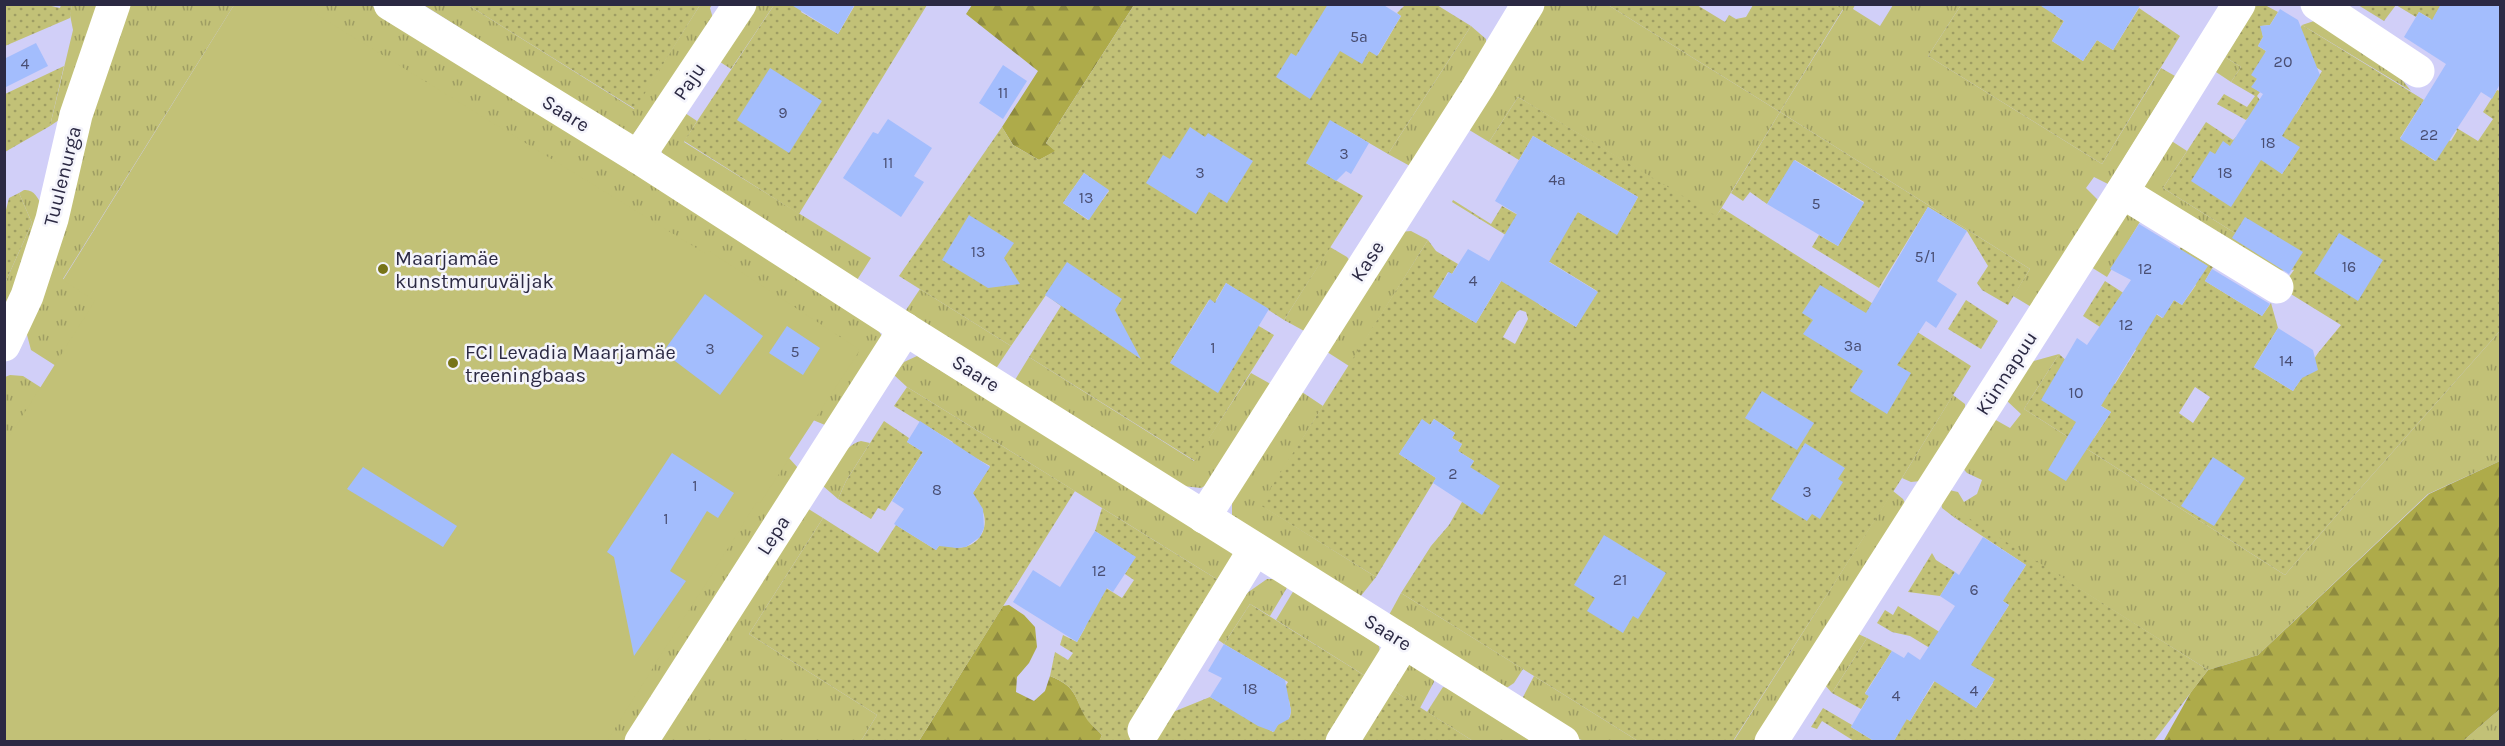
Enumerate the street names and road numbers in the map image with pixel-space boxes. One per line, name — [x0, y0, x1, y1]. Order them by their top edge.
street label: Paju — [669, 58, 710, 104]
street label: Saare — [538, 90, 594, 137]
street label: Tuulenurga — [39, 124, 86, 228]
street label: Kase — [1346, 237, 1389, 286]
street label: Künnapuu — [1971, 327, 2042, 420]
street label: Saare — [948, 350, 1004, 397]
street label: Lepa — [752, 511, 795, 559]
street label: Saare — [1360, 609, 1416, 656]

